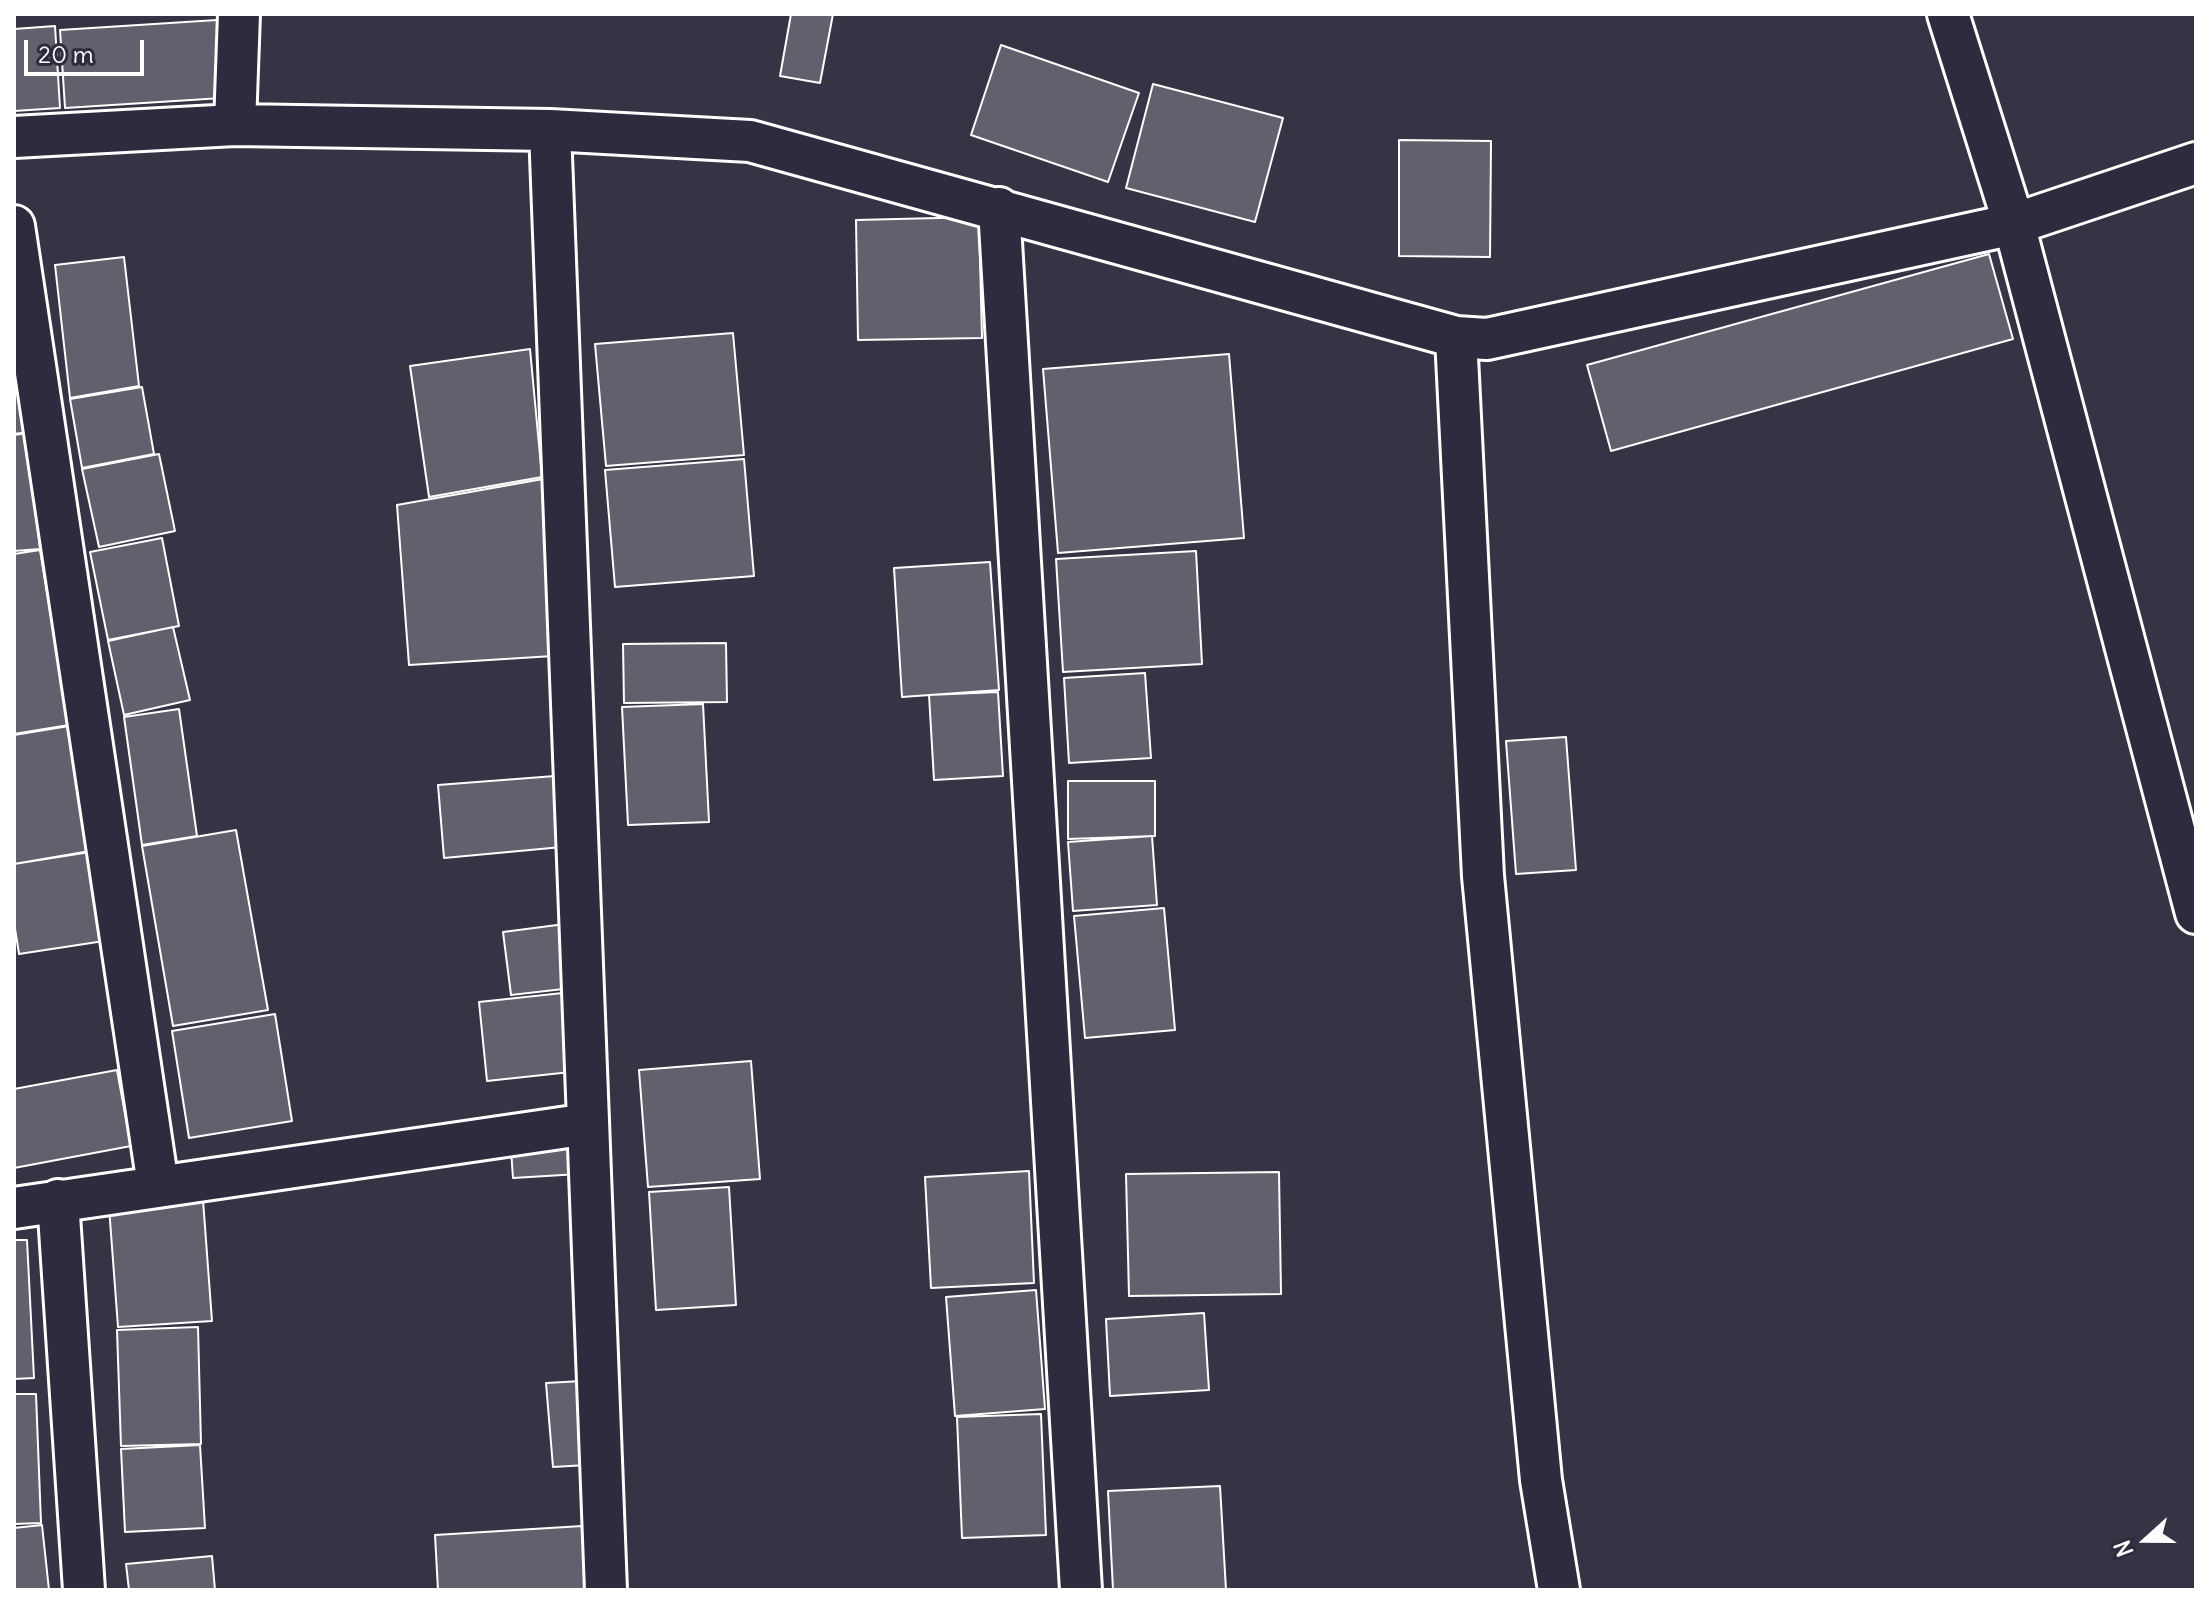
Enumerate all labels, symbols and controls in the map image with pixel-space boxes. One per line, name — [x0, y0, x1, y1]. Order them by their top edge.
scale bar — [28, 24, 148, 74]
text: 20 m — [38, 39, 94, 69]
north arrow — [2106, 1500, 2186, 1580]
text: N — [2108, 1536, 2139, 1561]

